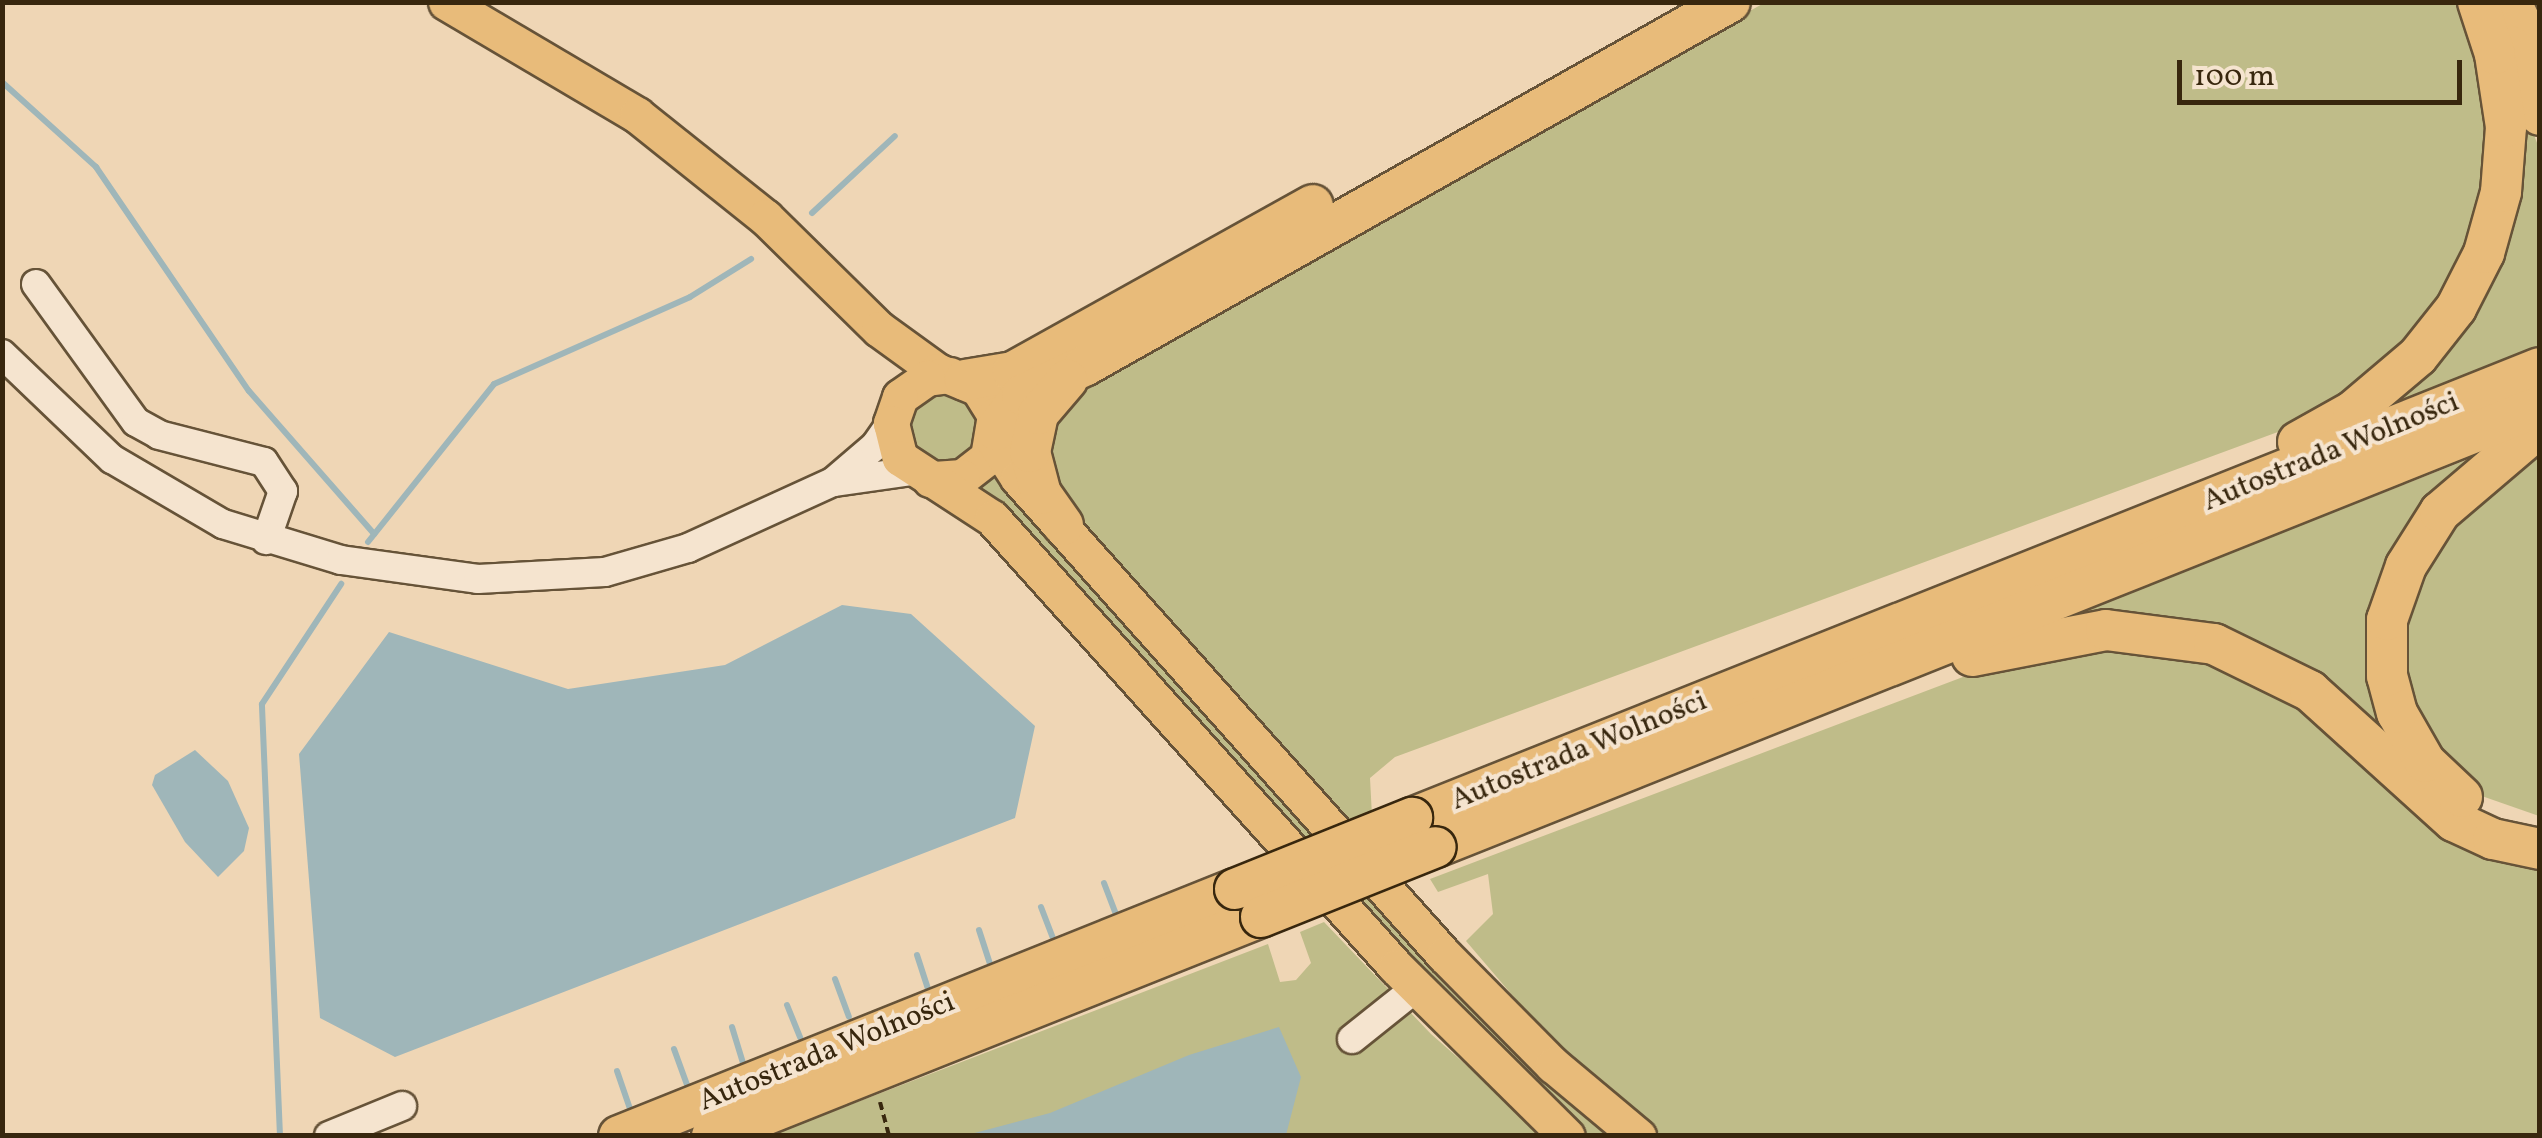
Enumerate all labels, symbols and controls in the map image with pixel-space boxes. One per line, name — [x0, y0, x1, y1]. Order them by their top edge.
scale bar — [2182, 40, 2467, 102]
text: 100 m — [2194, 56, 2275, 98]
street label: Autostrada Wolności — [2197, 384, 2465, 520]
street label: Autostrada Wolności — [1445, 683, 1713, 819]
street label: Autostrada Wolności — [693, 984, 961, 1120]

